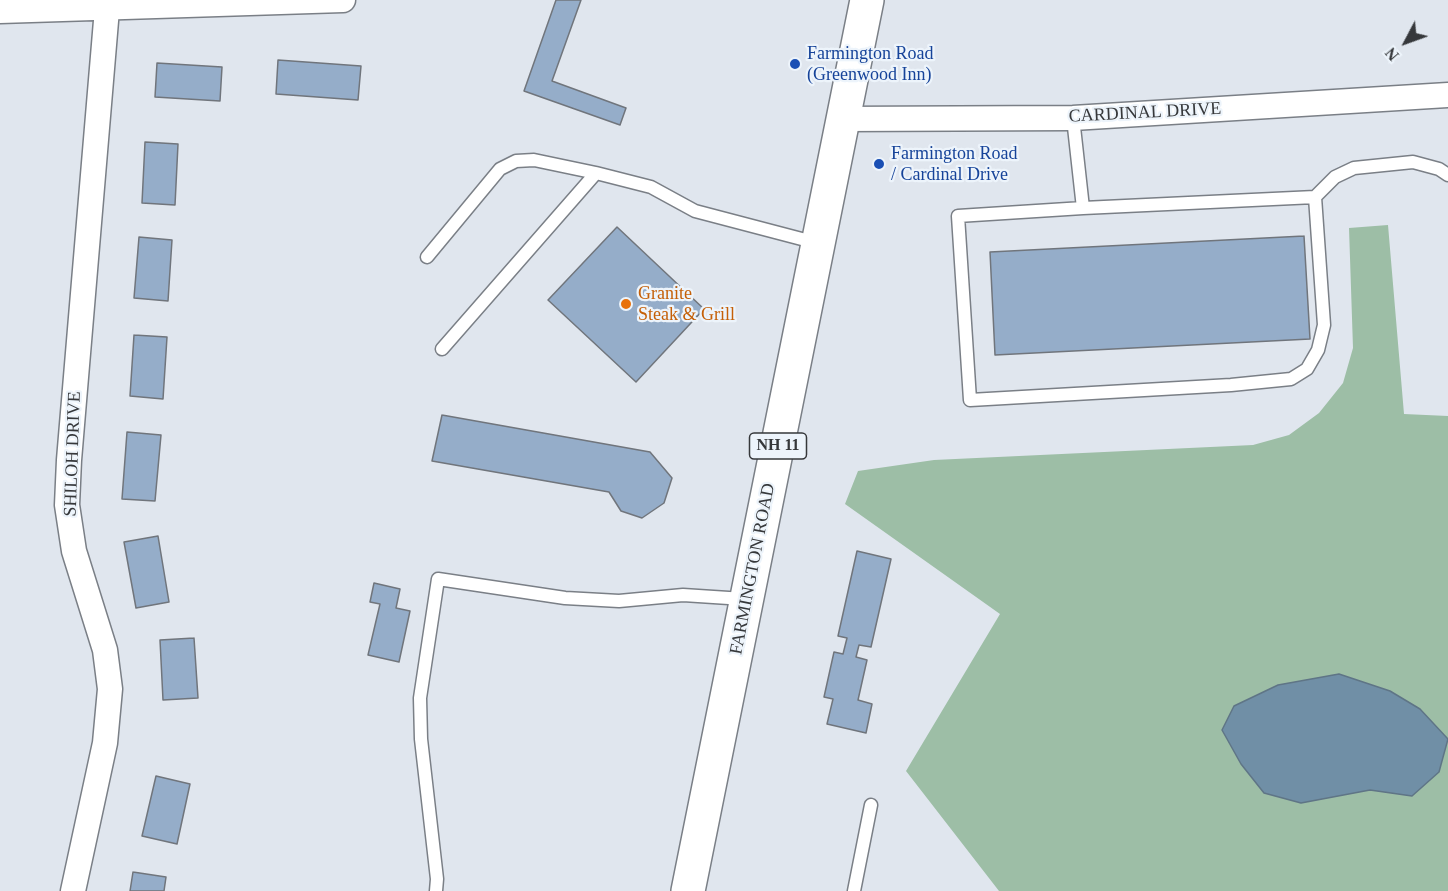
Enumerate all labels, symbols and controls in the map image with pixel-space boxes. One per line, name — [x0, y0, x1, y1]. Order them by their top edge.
north arrow — [1376, 12, 1436, 72]
place label: Farmington Road (Greenwood Inn) — [807, 43, 933, 86]
text: N — [1382, 44, 1402, 64]
marker: Farmington Road (Greenwood Inn) — [788, 57, 802, 71]
street label: CARDINAL DRIVE — [1068, 98, 1222, 128]
place label: Farmington Road / Cardinal Drive — [891, 143, 1017, 186]
marker: Farmington Road / Cardinal Drive — [872, 157, 886, 171]
place label: Granite Steak & Grill — [638, 283, 735, 326]
marker: Granite Steak & Grill — [619, 297, 633, 311]
street label: SHILOH DRIVE — [60, 391, 86, 517]
road number: NH 11 — [750, 433, 806, 459]
street label: FARMINGTON ROAD — [726, 482, 780, 656]

